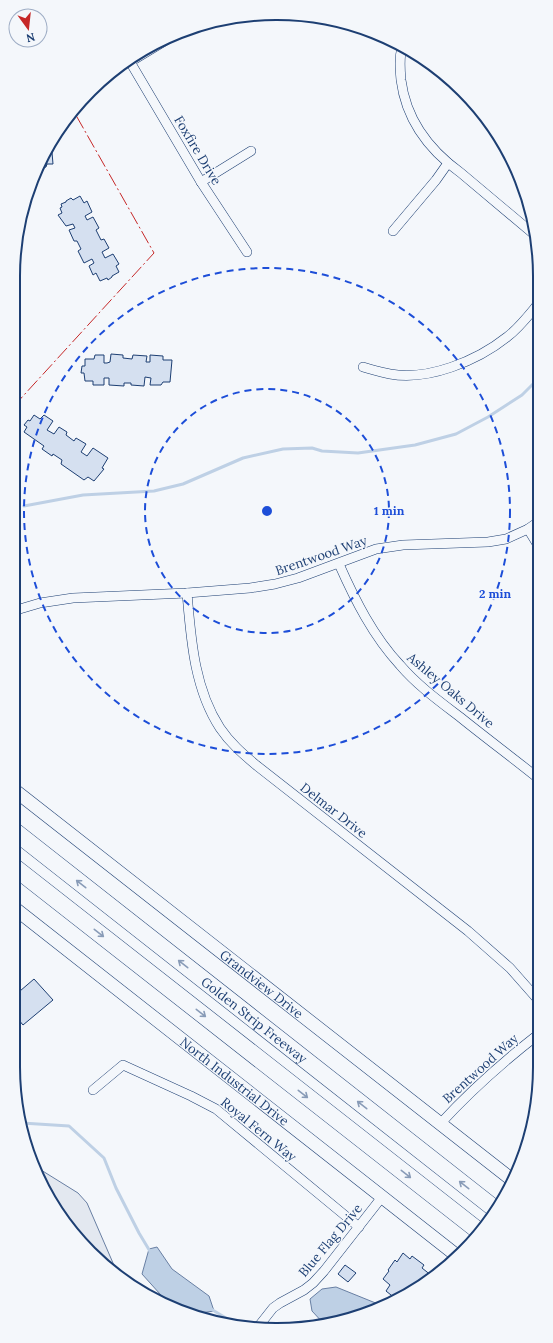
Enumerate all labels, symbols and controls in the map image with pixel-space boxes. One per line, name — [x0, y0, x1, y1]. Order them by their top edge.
north arrow — [8, 8, 48, 48]
text: N — [24, 30, 37, 46]
street label: Foxfire Drive — [170, 112, 225, 188]
text: 1 min — [374, 503, 405, 518]
centre of rings — [260, 504, 274, 518]
street label: Brentwood Way — [273, 532, 369, 579]
text: 2 min — [479, 586, 511, 601]
street label: Ashley Oaks Drive — [403, 648, 498, 732]
street label: Delmar Drive — [297, 779, 371, 842]
one-way arrow — [75, 879, 86, 888]
one-way arrow — [93, 929, 104, 937]
street label: Grandview Drive — [216, 946, 307, 1022]
one-way arrow — [177, 959, 188, 968]
street label: Golden Strip Freeway — [198, 973, 311, 1067]
one-way arrow — [195, 1009, 206, 1018]
street label: Brentwood Way — [439, 1030, 522, 1107]
street label: North Industrial Drive — [177, 1034, 292, 1130]
one-way arrow — [298, 1089, 309, 1098]
street label: Royal Fern Way — [217, 1094, 300, 1165]
one-way arrow — [357, 1100, 368, 1109]
one-way arrow — [400, 1170, 411, 1178]
one-way arrow — [459, 1181, 470, 1189]
street label: Blue Flag Drive — [295, 1200, 366, 1280]

